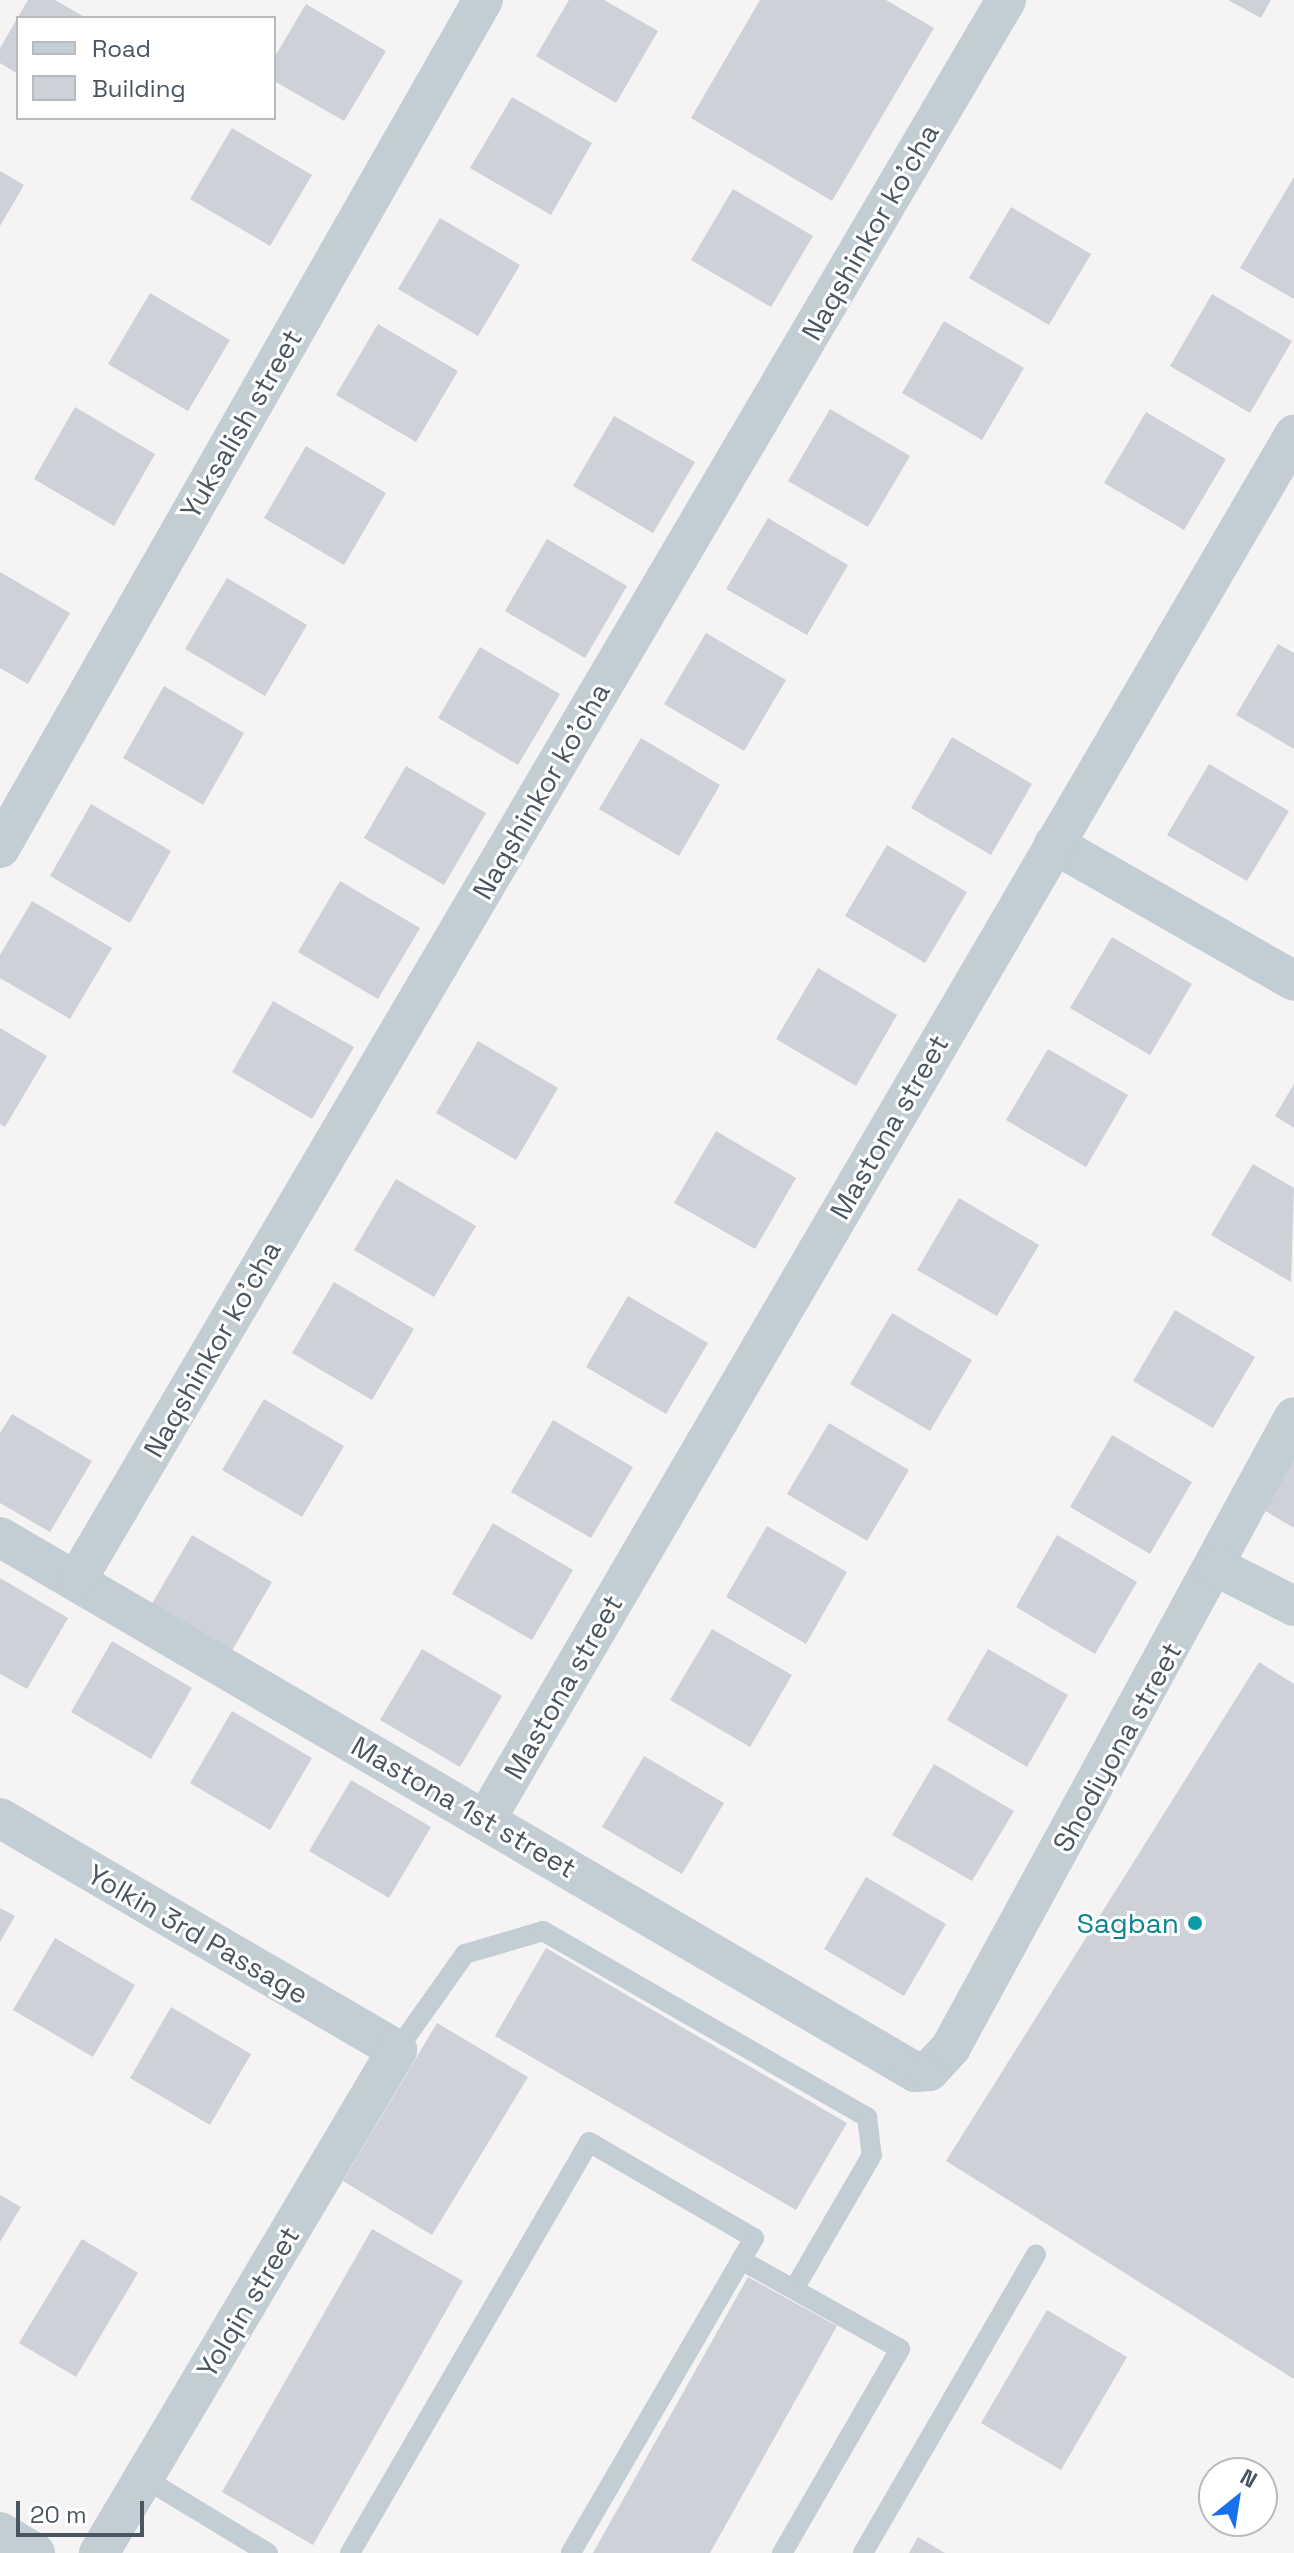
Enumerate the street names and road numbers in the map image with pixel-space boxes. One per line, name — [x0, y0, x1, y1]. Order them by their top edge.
street label: Naqshinkor ko'cha — [794, 118, 946, 346]
street label: Yuksalish street — [173, 323, 309, 525]
street label: Naqshinkor ko'cha — [465, 677, 617, 905]
street label: Mastona street — [823, 1029, 955, 1225]
street label: Naqshinkor ko'cha — [136, 1235, 288, 1463]
street label: Mastona street — [497, 1589, 629, 1785]
street label: Shodiyona street — [1046, 1636, 1188, 1858]
street label: Mastona 1st street — [346, 1729, 582, 1885]
street label: Yolkin 3rd Passage — [82, 1857, 314, 2011]
street label: Yolqin street — [190, 2220, 306, 2384]

